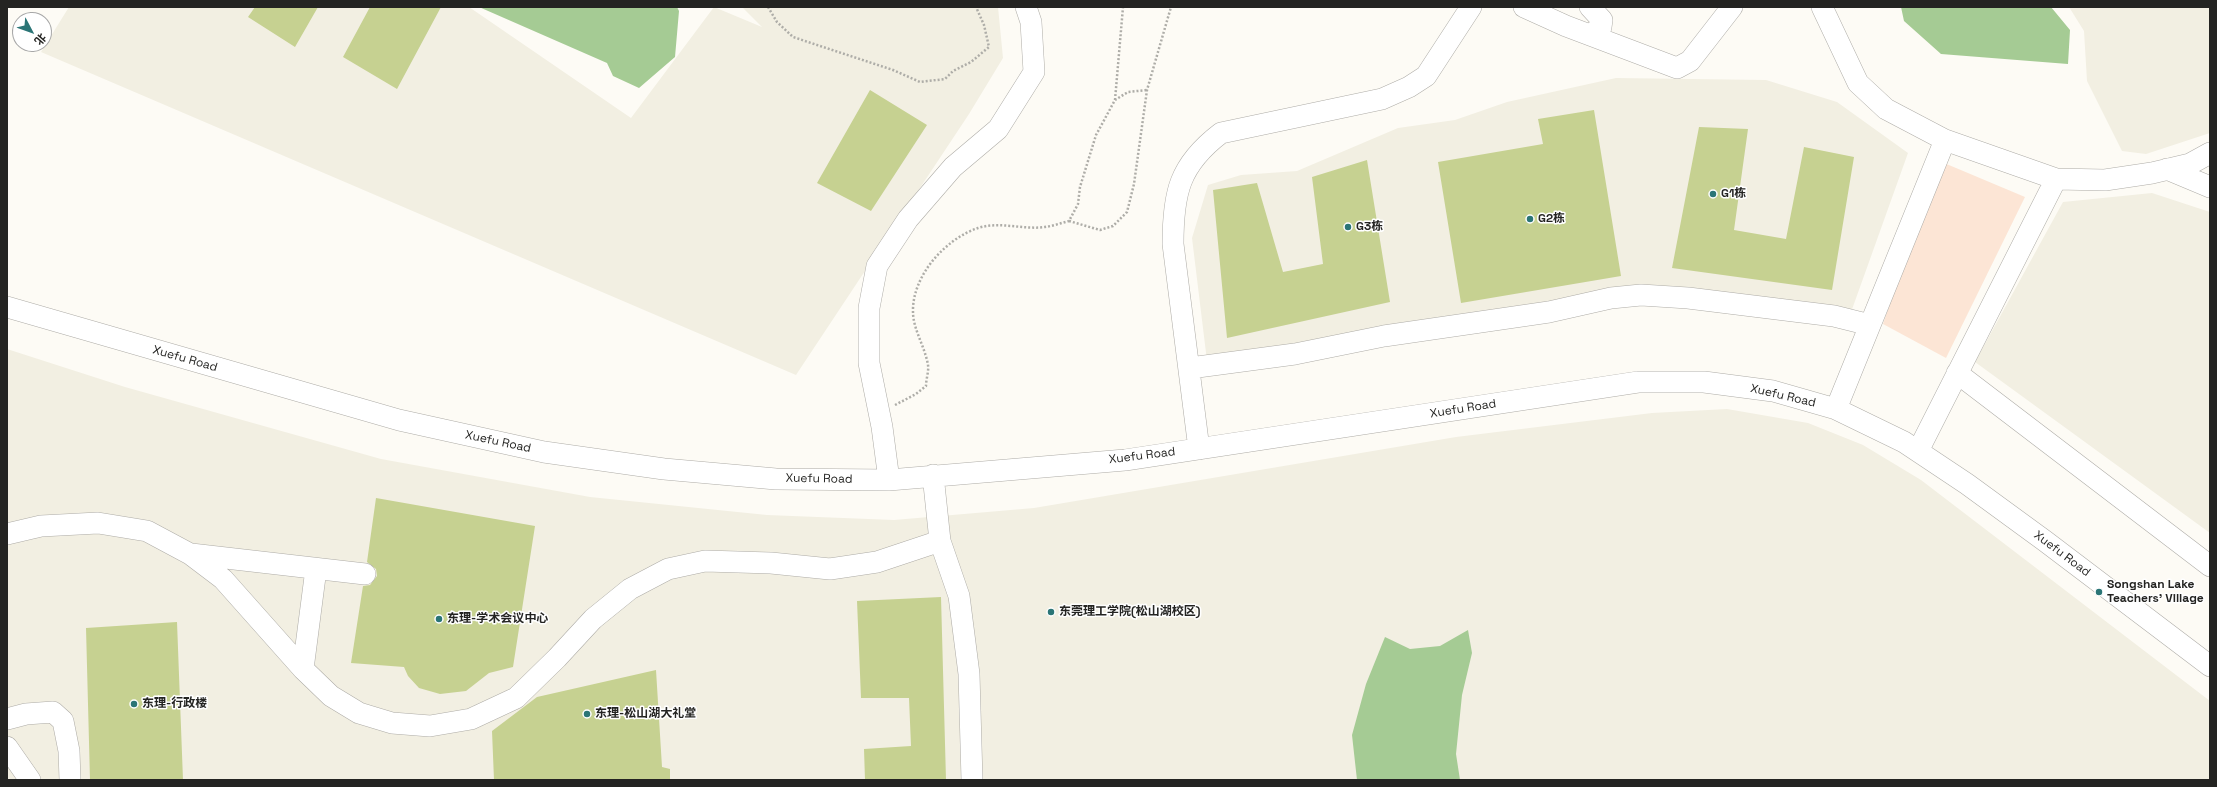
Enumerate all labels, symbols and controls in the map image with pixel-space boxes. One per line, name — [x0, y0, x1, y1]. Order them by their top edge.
north arrow — [12, 12, 52, 52]
text: 北 — [31, 30, 49, 48]
place label: G1栋 — [1721, 187, 1746, 201]
marker: G1栋 — [1708, 189, 1718, 199]
place label: G2栋 — [1538, 212, 1565, 226]
marker: G2栋 — [1525, 214, 1535, 224]
place label: G3栋 — [1356, 220, 1383, 234]
marker: G3栋 — [1343, 222, 1353, 232]
street label: Xuefu Road — [151, 343, 219, 375]
street label: Xuefu Road — [1749, 381, 1817, 411]
street label: Xuefu Road — [1429, 397, 1497, 421]
street label: Xuefu Road — [464, 428, 532, 456]
street label: Xuefu Road — [1108, 445, 1176, 467]
street label: Xuefu Road — [785, 471, 853, 487]
street label: Xuefu Road — [2031, 528, 2093, 580]
place label: Songshan Lake Teachers' Village — [2107, 578, 2204, 606]
marker: Songshan Lake Teachers' Village — [2094, 587, 2104, 597]
place label: 东莞理工学院(松山湖校区) — [1059, 605, 1200, 619]
marker: 东莞理工学院(松山湖校区) — [1046, 607, 1056, 617]
place label: 东理-学术会议中心 — [447, 612, 548, 626]
marker: 东理-学术会议中心 — [434, 614, 444, 624]
place label: 东理-行政楼 — [142, 697, 207, 711]
marker: 东理-行政楼 — [129, 699, 139, 709]
place label: 东理-松山湖大礼堂 — [595, 707, 696, 721]
marker: 东理-松山湖大礼堂 — [582, 709, 592, 719]

